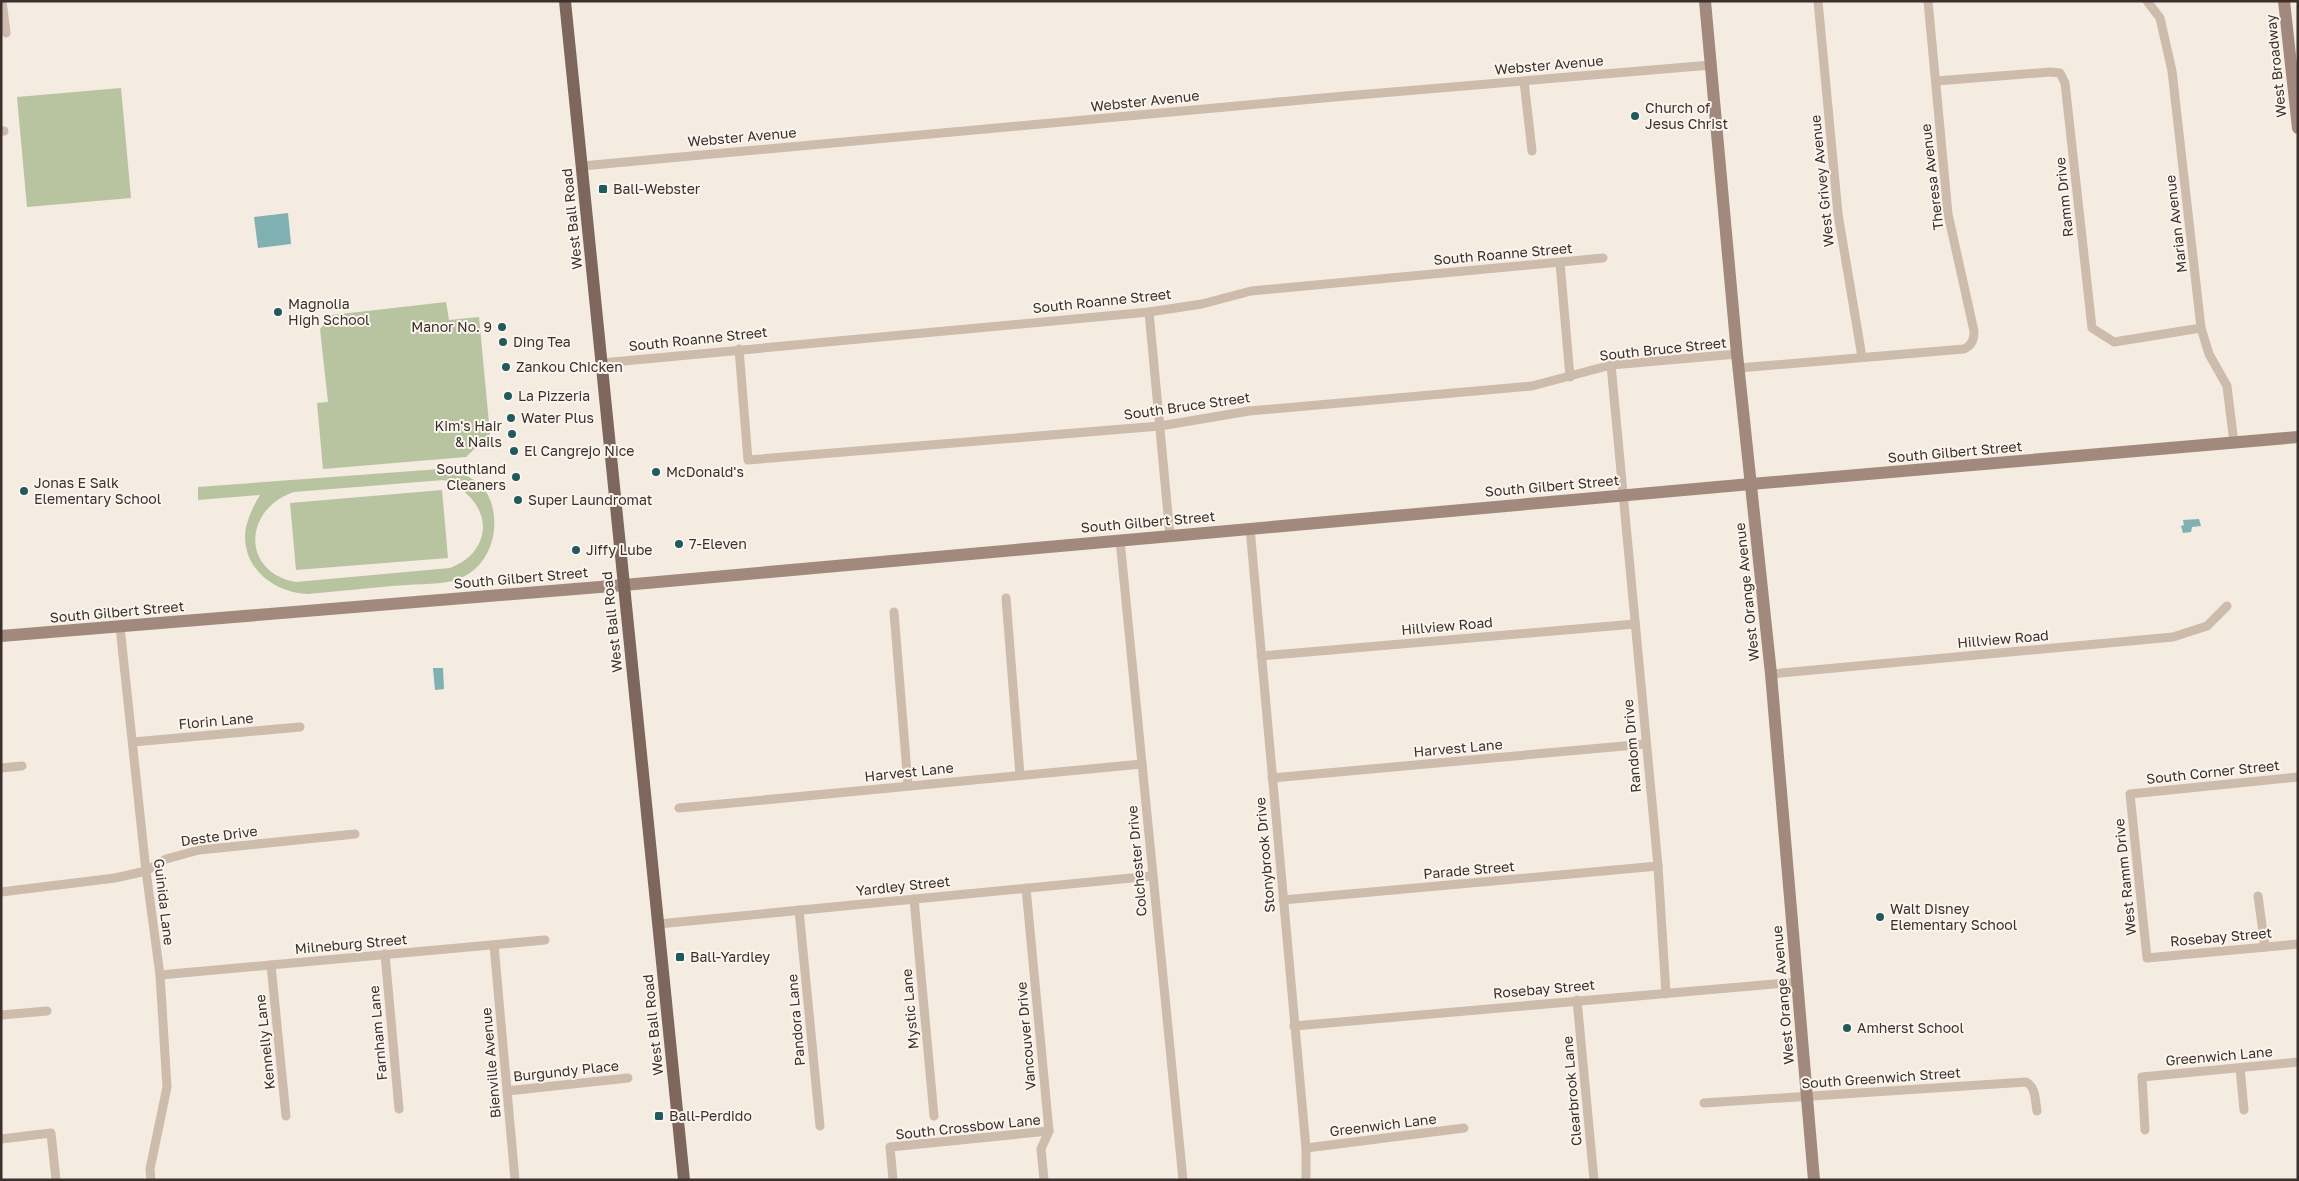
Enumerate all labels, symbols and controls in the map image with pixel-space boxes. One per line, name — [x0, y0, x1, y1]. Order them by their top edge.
street label: West Broadway — [2262, 13, 2289, 118]
street label: Webster Avenue — [1494, 51, 1604, 78]
street label: Webster Avenue — [1090, 86, 1200, 115]
place label: Church of Jesus Christ — [1645, 99, 1728, 132]
marker: Church of Jesus Christ — [1629, 110, 1641, 122]
street label: West Grivey Avenue — [1806, 114, 1837, 248]
street label: Webster Avenue — [687, 123, 797, 150]
street label: Theresa Avenue — [1917, 123, 1946, 231]
street label: Ramm Drive — [2051, 156, 2076, 238]
street label: West Ball Road — [558, 168, 585, 270]
street label: Marian Avenue — [2161, 174, 2190, 274]
place label: Ball-Webster — [613, 180, 701, 197]
marker: Ball-Webster — [597, 183, 609, 195]
street label: South Roanne Street — [1433, 239, 1573, 268]
street label: South Roanne Street — [1032, 285, 1172, 316]
place label: Magnolia High School — [288, 295, 370, 328]
marker: Magnolia High School — [272, 306, 284, 318]
place label: Manor No. 9 — [411, 318, 492, 335]
marker: Manor No. 9 — [496, 321, 508, 333]
street label: South Roanne Street — [628, 323, 768, 354]
place label: Ding Tea — [513, 333, 571, 350]
street label: South Bruce Street — [1599, 333, 1727, 364]
marker: Ding Tea — [497, 336, 509, 348]
place label: Zankou Chicken — [516, 358, 623, 375]
marker: Zankou Chicken — [500, 361, 512, 373]
place label: La Pizzeria — [518, 387, 590, 404]
street label: South Bruce Street — [1123, 388, 1251, 423]
marker: La Pizzeria — [502, 390, 514, 402]
place label: Water Plus — [521, 409, 594, 426]
marker: Water Plus — [505, 412, 517, 424]
place label: Kim's Hair & Nails — [435, 417, 503, 450]
marker: Kim's Hair & Nails — [506, 428, 518, 440]
street label: South Gilbert Street — [1887, 437, 2023, 466]
place label: El Cangrejo Nice — [524, 442, 634, 459]
marker: El Cangrejo Nice — [508, 445, 520, 457]
place label: Southland Cleaners — [436, 460, 506, 493]
place label: McDonald's — [666, 463, 744, 480]
marker: McDonald's — [650, 466, 662, 478]
marker: Southland Cleaners — [510, 471, 522, 483]
street label: South Gilbert Street — [1484, 471, 1620, 500]
place label: Jonas E Salk Elementary School — [34, 474, 161, 507]
marker: Jonas E Salk Elementary School — [18, 485, 30, 497]
place label: Super Laundromat — [528, 491, 652, 508]
marker: Super Laundromat — [512, 494, 524, 506]
street label: South Gilbert Street — [1080, 507, 1216, 536]
street label: West Orange Avenue — [1731, 522, 1762, 662]
place label: 7-Eleven — [689, 535, 747, 552]
marker: 7-Eleven — [673, 538, 685, 550]
place label: Jiffy Lube — [586, 541, 652, 558]
marker: Jiffy Lube — [570, 544, 582, 556]
street label: South Gilbert Street — [453, 563, 589, 592]
street label: West Ball Road — [598, 571, 625, 673]
street label: South Gilbert Street — [49, 597, 185, 626]
street label: Hillview Road — [1400, 613, 1493, 638]
street label: Hillview Road — [1956, 626, 2049, 651]
street label: Random Drive — [1619, 699, 1644, 793]
street label: Florin Lane — [178, 709, 254, 732]
street label: Harvest Lane — [1413, 735, 1503, 760]
street label: South Corner Street — [2145, 756, 2281, 787]
street label: Harvest Lane — [864, 758, 954, 785]
street label: Stonybrook Drive — [1251, 797, 1278, 913]
street label: Colchester Drive — [1123, 805, 1150, 917]
street label: West Ramm Drive — [2110, 818, 2139, 937]
street label: Deste Drive — [179, 822, 258, 849]
street label: Parade Street — [1422, 857, 1515, 882]
street label: Guinida Lane — [151, 858, 178, 946]
street label: Yardley Street — [855, 872, 951, 899]
place label: Walt Disney Elementary School — [1890, 900, 2017, 933]
marker: Walt Disney Elementary School — [1874, 911, 1886, 923]
street label: Rosebay Street — [2169, 924, 2273, 949]
street label: West Orange Avenue — [1768, 925, 1797, 1065]
street label: Milneburg Street — [294, 930, 408, 957]
place label: Ball-Yardley — [690, 948, 770, 965]
marker: Ball-Yardley — [674, 951, 686, 963]
street label: Mystic Lane — [898, 968, 921, 1050]
street label: Pandora Lane — [783, 973, 808, 1067]
street label: West Ball Road — [639, 974, 666, 1076]
street label: Rosebay Street — [1492, 976, 1596, 1001]
street label: Vancouver Drive — [1012, 981, 1039, 1091]
street label: Farnham Lane — [365, 985, 390, 1081]
street label: Kennelly Lane — [251, 994, 278, 1090]
street label: Bienville Avenue — [477, 1007, 504, 1119]
place label: Amherst School — [1857, 1019, 1964, 1036]
marker: Amherst School — [1841, 1022, 1853, 1034]
street label: Clearbrook Lane — [1558, 1035, 1585, 1147]
street label: Greenwich Lane — [2165, 1042, 2273, 1069]
street label: Burgundy Place — [512, 1057, 620, 1085]
street label: South Greenwich Street — [1801, 1063, 1961, 1092]
place label: Ball-Perdido — [669, 1107, 752, 1124]
marker: Ball-Perdido — [653, 1110, 665, 1122]
street label: South Crossbow Lane — [894, 1110, 1041, 1143]
street label: Greenwich Lane — [1329, 1110, 1437, 1139]

